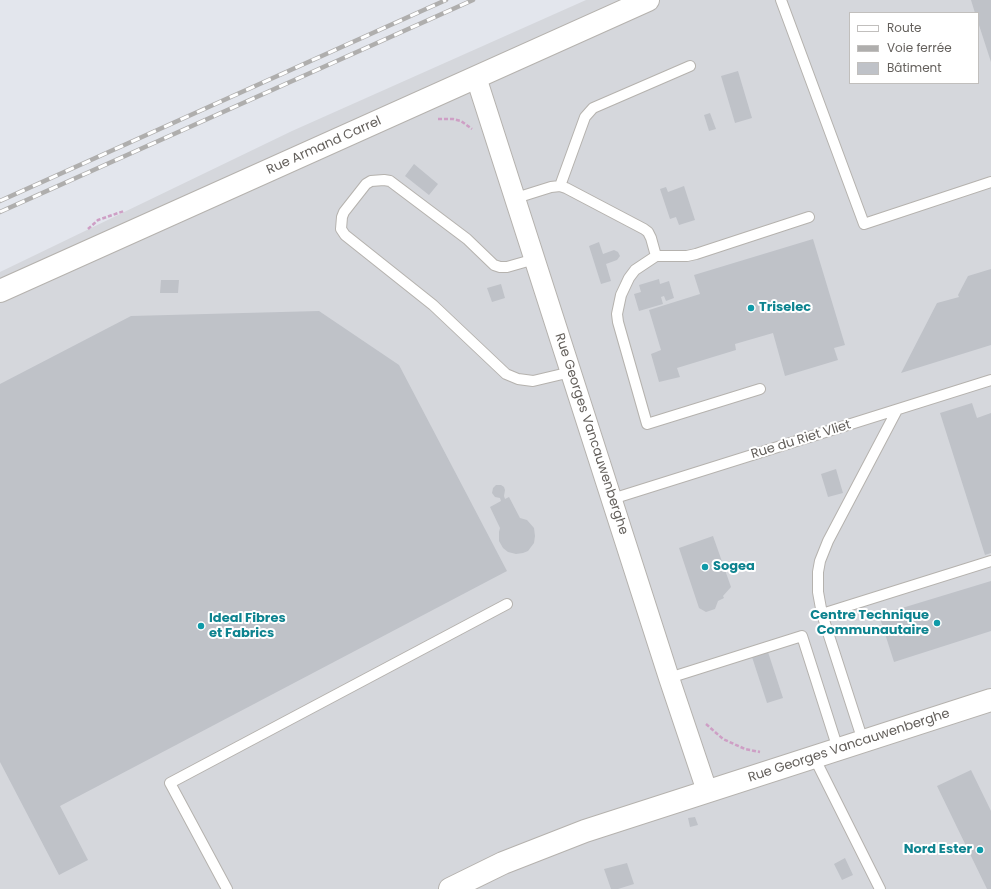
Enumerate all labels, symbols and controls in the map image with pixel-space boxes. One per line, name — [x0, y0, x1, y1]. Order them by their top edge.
legend — [849, 12, 979, 84]
text: Route — [887, 19, 921, 36]
text: Voie ferrée — [887, 39, 952, 56]
text: Bâtiment — [887, 59, 942, 76]
street label: Rue Armand Carrel — [264, 114, 384, 178]
place label: Triselec — [759, 300, 811, 316]
marker: Triselec — [746, 303, 756, 313]
street label: Rue Georges Vancauwenberghe — [551, 331, 631, 537]
street label: Rue du Riet Vliet — [749, 417, 853, 463]
place label: Sogea — [713, 559, 755, 575]
marker: Sogea — [700, 562, 710, 572]
place label: Centre Technique Communautaire — [810, 608, 929, 639]
place label: Ideal Fibres et Fabrics — [209, 611, 286, 642]
marker: Centre Technique Communautaire — [932, 618, 942, 628]
marker: Ideal Fibres et Fabrics — [196, 621, 206, 631]
street label: Rue Georges Vancauwenberghe — [746, 706, 952, 786]
place label: Nord Ester — [904, 842, 972, 858]
marker: Nord Ester — [975, 845, 985, 855]

